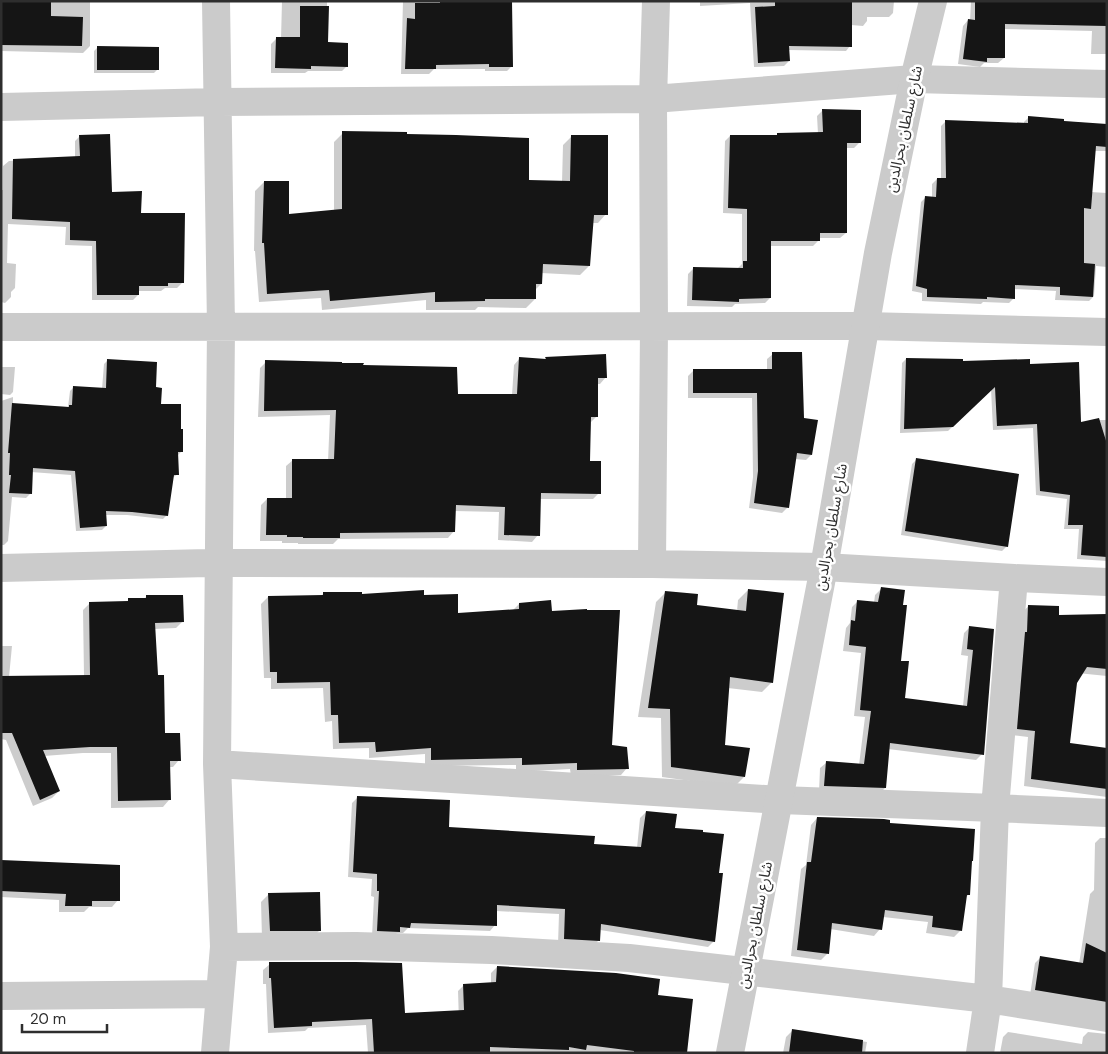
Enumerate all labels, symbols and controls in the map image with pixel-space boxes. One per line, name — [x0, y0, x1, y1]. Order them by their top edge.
street label: شارع سلطان بحرالدين — [881, 64, 929, 194]
street label: شارع سلطان بحرالدين — [810, 462, 854, 593]
street label: شارع سلطان بحرالدين — [733, 860, 779, 991]
scale bar — [22, 1002, 108, 1034]
text: 20 m — [30, 1009, 66, 1029]

